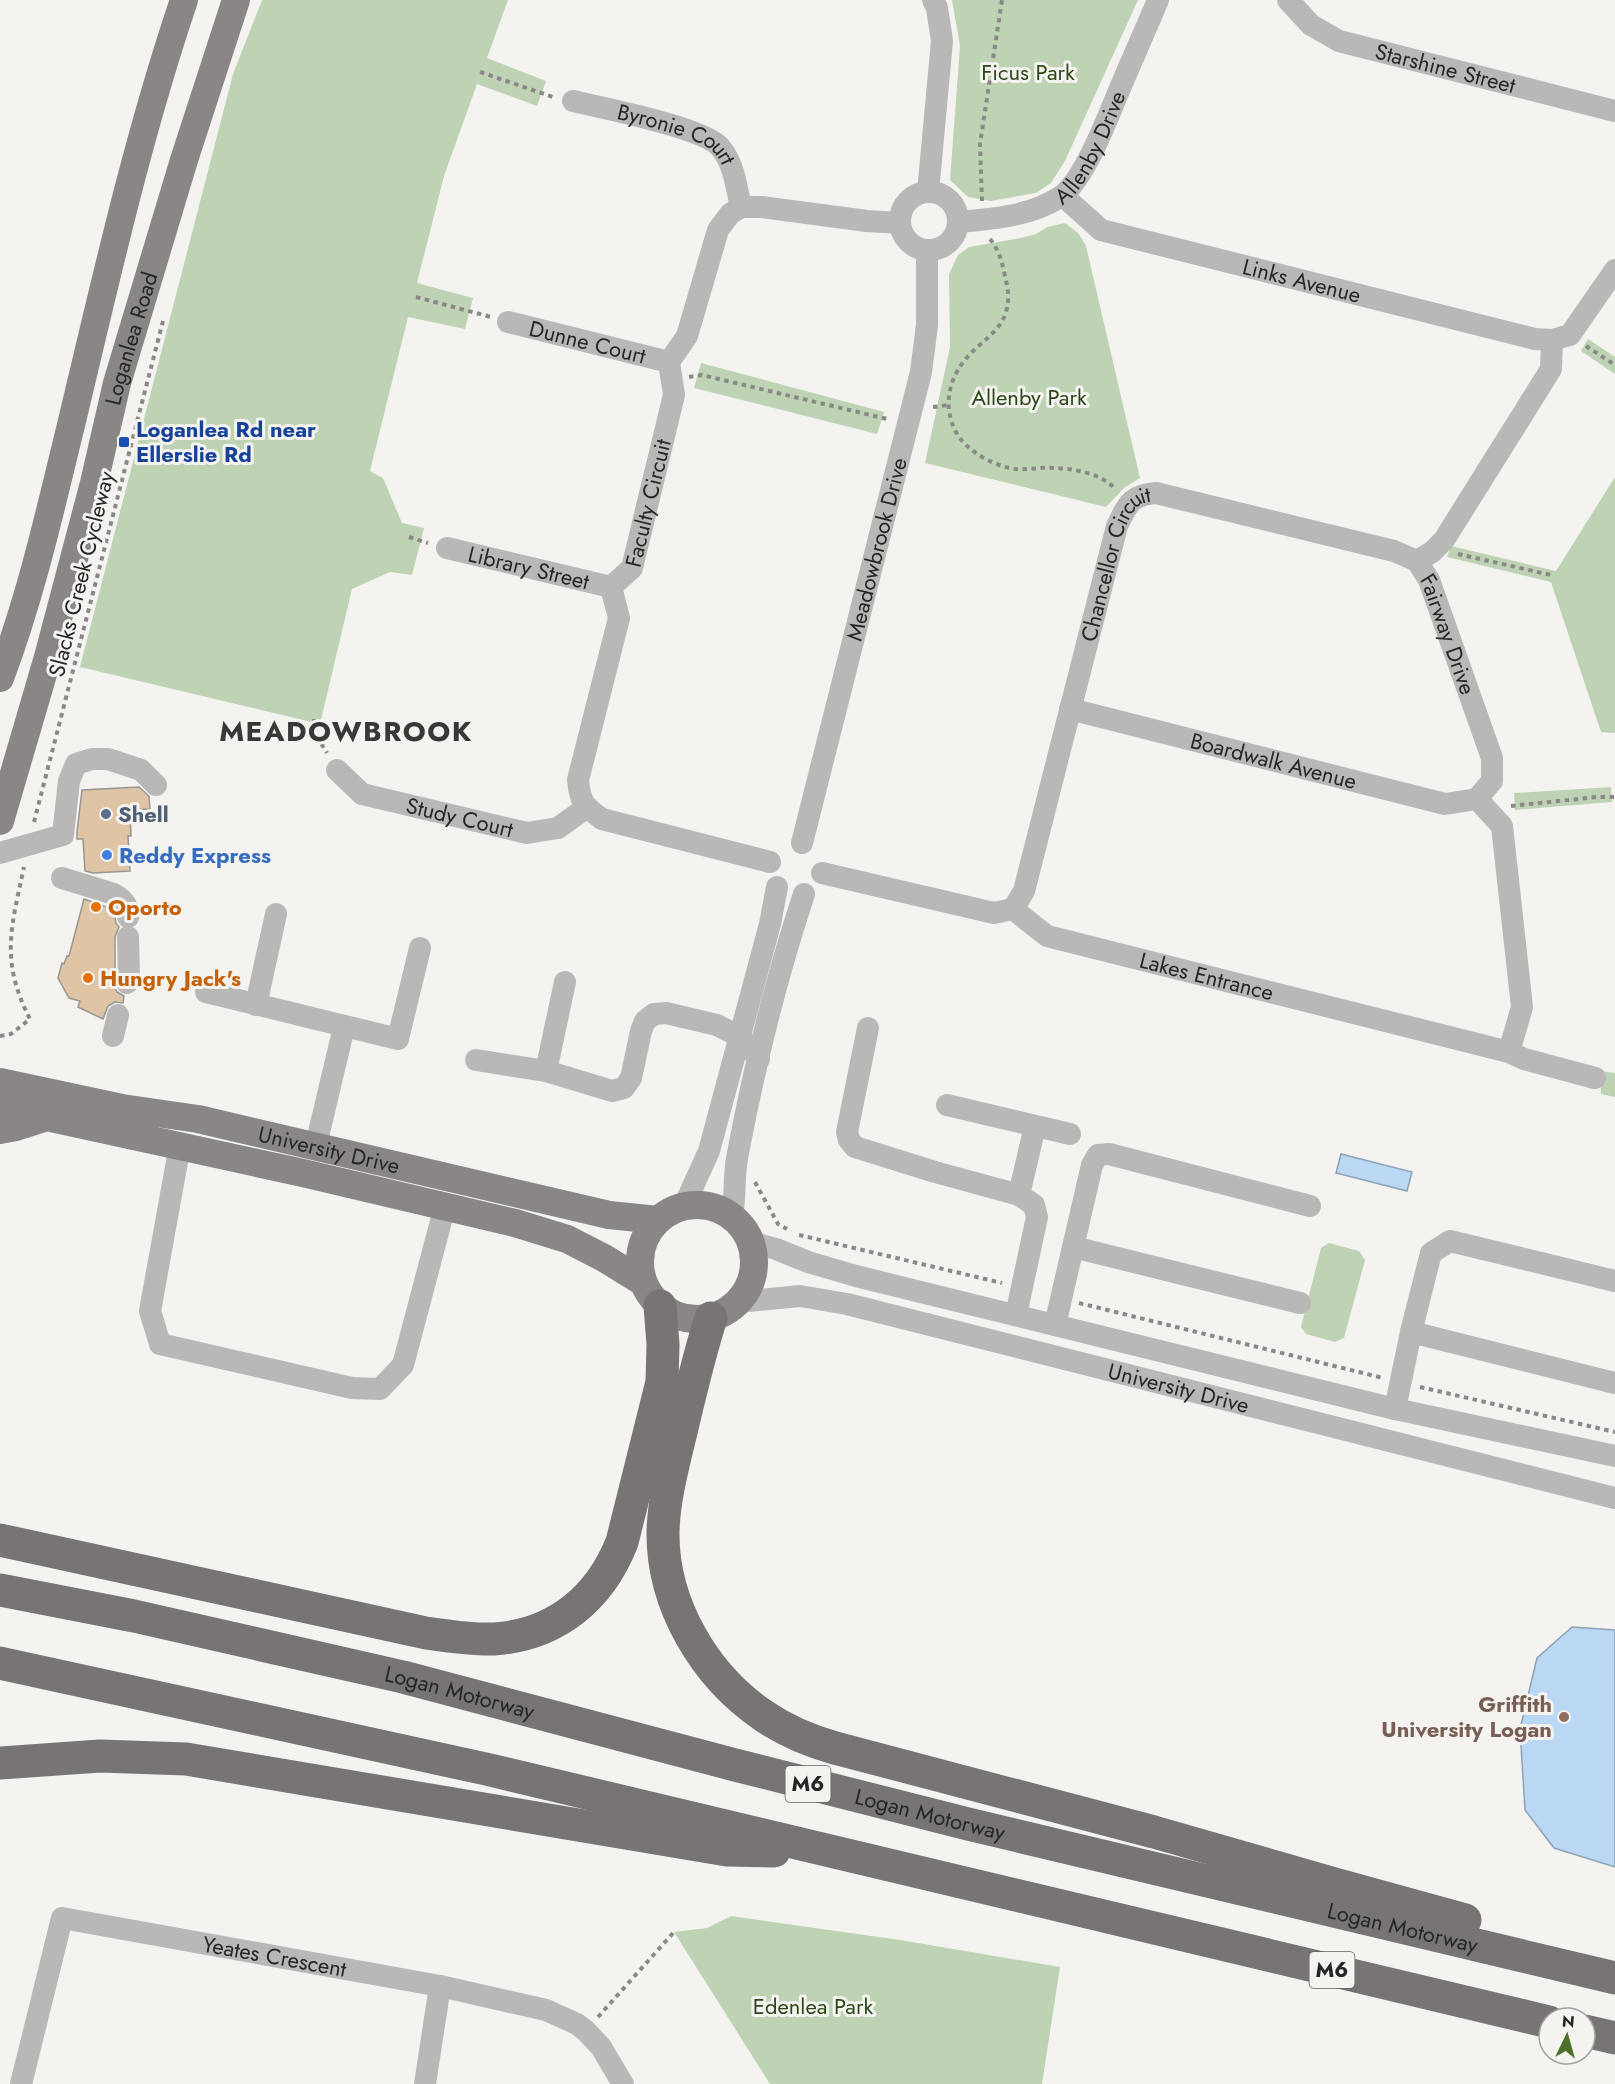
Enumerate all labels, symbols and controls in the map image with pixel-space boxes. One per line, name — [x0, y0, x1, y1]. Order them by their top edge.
street label: Starshine Street — [1372, 35, 1520, 101]
park label: Ficus Park — [981, 56, 1075, 88]
street label: Allenby Drive — [1047, 86, 1133, 212]
street label: Byronie Court — [614, 95, 745, 170]
street label: Links Avenue — [1239, 250, 1364, 311]
street label: Loganlea Road — [96, 268, 166, 408]
street label: Dunne Court — [526, 312, 650, 372]
park label: Allenby Park — [971, 381, 1087, 413]
place label: Loganlea Rd near Ellerslie Rd — [136, 413, 316, 470]
marker: Loganlea Rd near Ellerslie Rd — [117, 435, 131, 449]
street label: Faculty Circuit — [617, 435, 679, 570]
street label: Meadowbrook Drive — [838, 454, 915, 644]
street label: Slacks Creek Cycleway — [40, 468, 122, 680]
street label: Chancellor Circuit — [1072, 478, 1154, 645]
street label: Library Street — [465, 538, 593, 597]
street label: Fairway Drive — [1413, 567, 1484, 699]
district label: MEADOWBROOK — [219, 711, 473, 752]
street label: Boardwalk Avenue — [1187, 724, 1360, 797]
street label: Study Court — [403, 789, 517, 845]
place label: Shell — [118, 798, 169, 830]
marker: Shell — [99, 807, 113, 821]
place label: Reddy Express — [119, 839, 271, 871]
marker: Reddy Express — [100, 848, 114, 862]
place label: Oporto — [108, 891, 182, 923]
marker: Oporto — [89, 900, 103, 914]
street label: Lakes Entrance — [1136, 944, 1277, 1008]
place label: Hungry Jack's — [100, 962, 241, 994]
marker: Hungry Jack's — [81, 971, 95, 985]
street label: University Drive — [255, 1118, 403, 1182]
street label: University Drive — [1105, 1355, 1253, 1421]
street label: Logan Motorway — [382, 1657, 538, 1727]
place label: Griffith University Logan — [1381, 1688, 1552, 1745]
marker: Griffith University Logan — [1557, 1710, 1571, 1724]
road number: M6 — [786, 1766, 830, 1802]
street label: Logan Motorway — [852, 1780, 1009, 1848]
street label: Logan Motorway — [1324, 1894, 1481, 1961]
street label: Yeates Crescent — [200, 1928, 350, 1985]
road number: M6 — [1310, 1952, 1354, 1988]
park label: Edenlea Park — [753, 1990, 873, 2022]
north arrow — [1537, 2006, 1597, 2066]
text: N — [1561, 2010, 1576, 2034]

